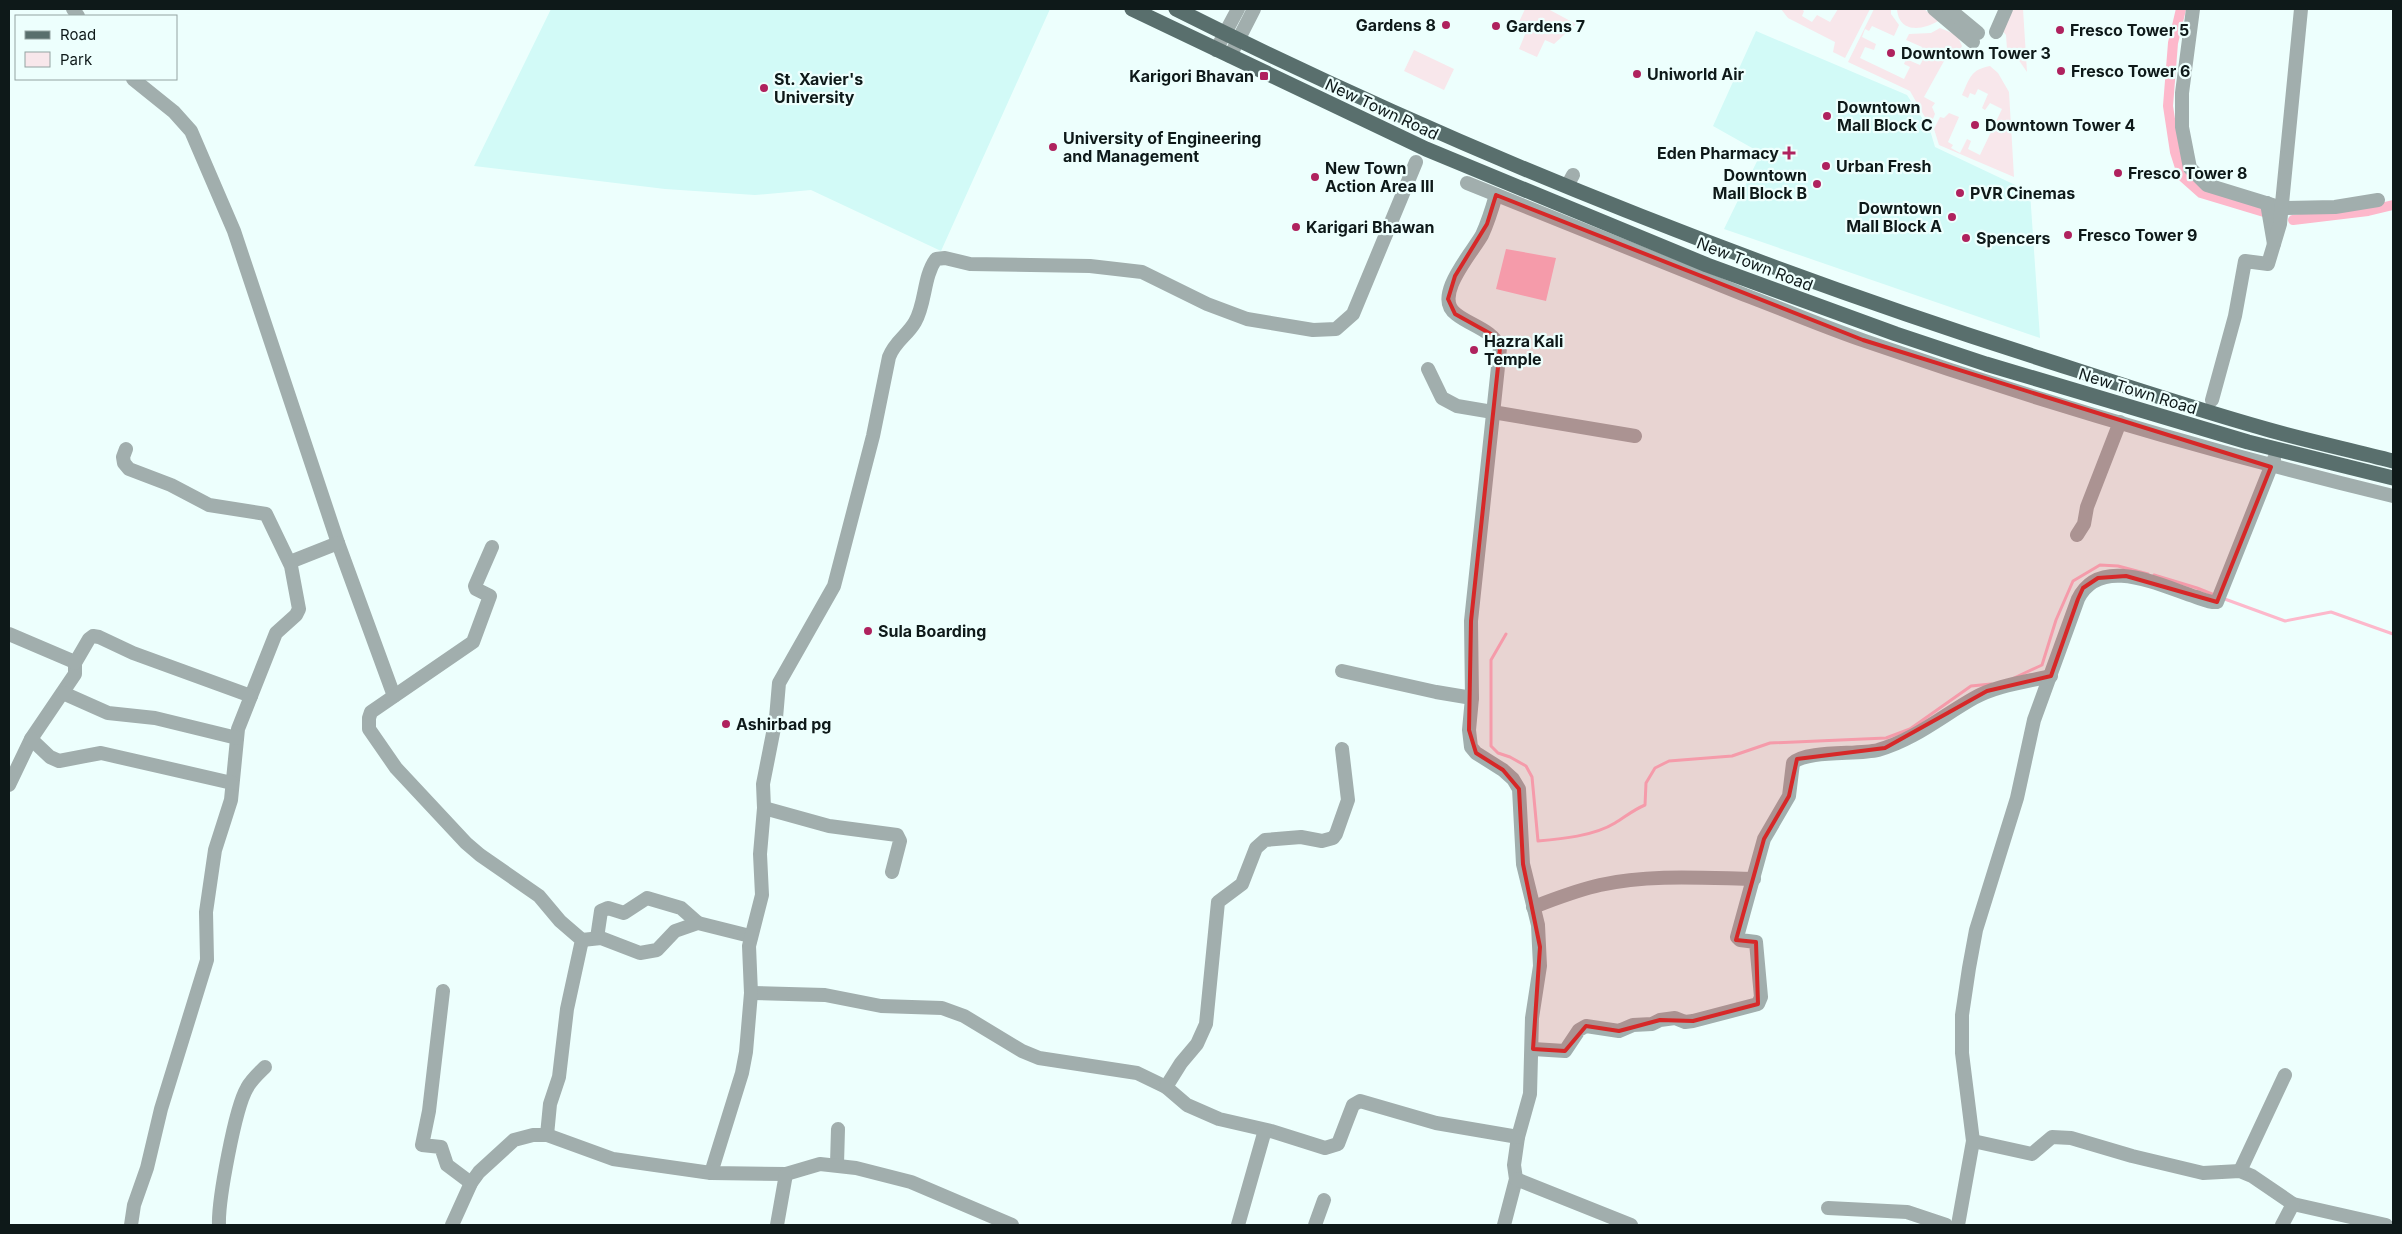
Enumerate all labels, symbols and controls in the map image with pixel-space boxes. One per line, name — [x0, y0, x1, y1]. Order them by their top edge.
legend — [15, 15, 178, 80]
place label: Gardens 8 — [1356, 15, 1436, 35]
place label: Gardens 7 — [1506, 16, 1585, 36]
marker: Gardens 8 — [1440, 19, 1452, 31]
marker: Gardens 7 — [1490, 20, 1502, 32]
place label: Fresco Tower 5 — [2070, 20, 2189, 40]
marker: Fresco Tower 5 — [2054, 24, 2066, 36]
text: Road — [60, 25, 96, 44]
place label: Downtown Tower 3 — [1901, 43, 2051, 63]
marker: Downtown Tower 3 — [1885, 47, 1897, 59]
text: Park — [60, 50, 93, 69]
place label: Fresco Tower 6 — [2071, 61, 2190, 81]
place label: Uniworld Air — [1647, 64, 1745, 84]
marker: Fresco Tower 6 — [2055, 65, 2067, 77]
place label: Karigori Bhavan — [1129, 66, 1254, 86]
marker: Uniworld Air — [1631, 68, 1643, 80]
place label: St. Xavier's University — [774, 69, 863, 107]
marker: Karigori Bhavan — [1258, 70, 1270, 82]
street label: New Town Road — [1322, 74, 1442, 144]
marker: St. Xavier's University — [758, 82, 770, 94]
place label: Downtown Mall Block C — [1837, 97, 1933, 135]
marker: Downtown Mall Block C — [1821, 110, 1833, 122]
place label: Downtown Tower 4 — [1985, 115, 2136, 135]
marker: Downtown Tower 4 — [1969, 119, 1981, 131]
place label: University of Engineering and Management — [1063, 128, 1261, 166]
marker: University of Engineering and Management — [1047, 141, 1059, 153]
place label: Eden Pharmacy — [1657, 143, 1779, 163]
marker: Eden Pharmacy — [1783, 147, 1795, 159]
place label: Urban Fresh — [1836, 156, 1931, 176]
place label: New Town Action Area III — [1325, 158, 1434, 196]
marker: Urban Fresh — [1820, 160, 1832, 172]
place label: Fresco Tower 8 — [2128, 163, 2247, 183]
place label: Downtown Mall Block B — [1713, 165, 1807, 203]
marker: Fresco Tower 8 — [2112, 167, 2124, 179]
marker: New Town Action Area III — [1309, 171, 1321, 183]
marker: Downtown Mall Block B — [1811, 178, 1823, 190]
place label: PVR Cinemas — [1970, 183, 2075, 203]
marker: PVR Cinemas — [1954, 187, 1966, 199]
place label: Downtown Mall Block A — [1846, 198, 1942, 236]
marker: Downtown Mall Block A — [1946, 211, 1958, 223]
place label: Karigari Bhawan — [1306, 217, 1435, 237]
marker: Karigari Bhawan — [1290, 221, 1302, 233]
place label: Fresco Tower 9 — [2078, 225, 2197, 245]
place label: Spencers — [1976, 228, 2051, 248]
marker: Fresco Tower 9 — [2062, 229, 2074, 241]
marker: Spencers — [1960, 232, 1972, 244]
street label: New Town Road — [1694, 233, 1816, 295]
place label: Hazra Kali Temple — [1484, 331, 1563, 369]
marker: Hazra Kali Temple — [1468, 344, 1480, 356]
street label: New Town Road — [2076, 363, 2200, 419]
place label: Sula Boarding — [878, 621, 986, 641]
marker: Sula Boarding — [862, 625, 874, 637]
place label: Ashirbad pg — [736, 714, 831, 734]
marker: Ashirbad pg — [720, 718, 732, 730]

